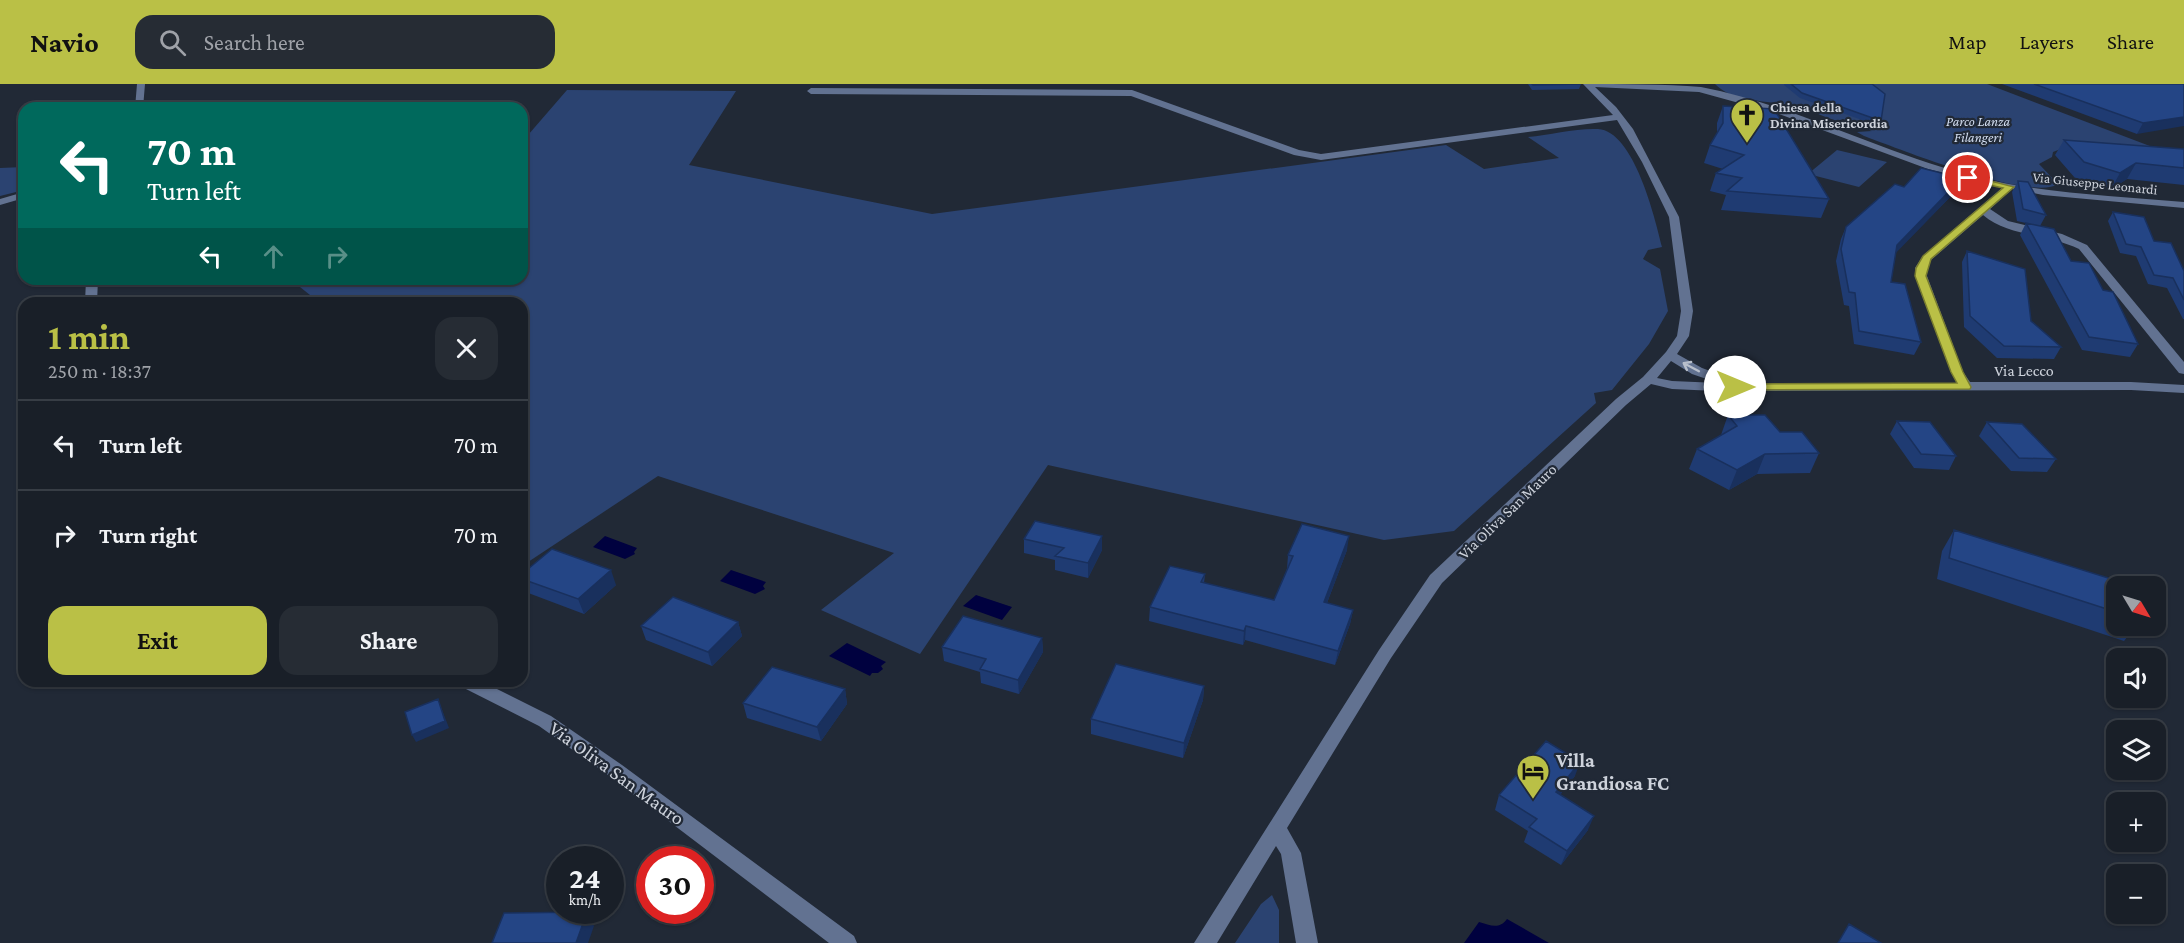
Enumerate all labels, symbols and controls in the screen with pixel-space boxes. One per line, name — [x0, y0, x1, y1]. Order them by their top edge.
search box — [135, 15, 555, 69]
icon: search — [156, 26, 189, 59]
text: Navio — [30, 27, 99, 58]
text: Search here — [204, 30, 305, 55]
text: Map — [1948, 30, 1987, 54]
text: Layers — [2020, 30, 2074, 54]
text: Share — [2107, 30, 2154, 54]
church icon: Chiesa della Divina Misericordia — [1729, 97, 1765, 144]
place label: Chiesa della Divina Misericordia — [1770, 99, 1888, 131]
park label: Parco Lanza Filangeri — [1946, 113, 2010, 145]
icon: left — [48, 126, 126, 204]
text: 70 m — [147, 127, 236, 174]
pin — [1942, 152, 1993, 203]
icon: arrive — [1951, 161, 1984, 194]
street label: Via Giuseppe Leonardi — [2032, 168, 2159, 198]
text: Turn left — [147, 176, 241, 206]
icon: left — [194, 240, 227, 273]
icon: ahead — [257, 240, 290, 273]
icon: right — [320, 240, 353, 273]
text: 1 min — [48, 317, 130, 357]
button: close — [435, 317, 498, 380]
position arrow — [1703, 355, 1767, 419]
text: 250 m · 18:37 — [48, 360, 151, 382]
one-way arrow — [1683, 361, 1700, 373]
street label: Via Lecco — [1994, 362, 2054, 379]
icon: left — [48, 429, 81, 462]
text: Turn left — [99, 433, 182, 458]
text: 70 m — [454, 433, 498, 458]
street label: Via Oliva San Mauro — [1455, 460, 1560, 562]
icon: right — [48, 519, 81, 552]
text: Turn right — [99, 523, 197, 548]
text: 70 m — [454, 523, 498, 548]
north arrow — [2106, 576, 2166, 636]
map controls — [2106, 576, 2166, 924]
button: Exit — [48, 606, 267, 675]
button: Share — [279, 606, 498, 675]
button: sound — [2106, 648, 2166, 708]
street label: Via Oliva San Mauro — [545, 717, 689, 829]
button: layers — [2106, 720, 2166, 780]
place label: Villa Grandiosa FC — [1555, 749, 1669, 794]
hotel icon: Villa Grandiosa FC — [1515, 753, 1551, 800]
button: + — [2106, 792, 2166, 852]
speed limit sign: 30 — [636, 846, 714, 924]
text: 24 — [569, 861, 601, 894]
button: − — [2106, 864, 2166, 924]
text: km/h — [569, 892, 601, 908]

